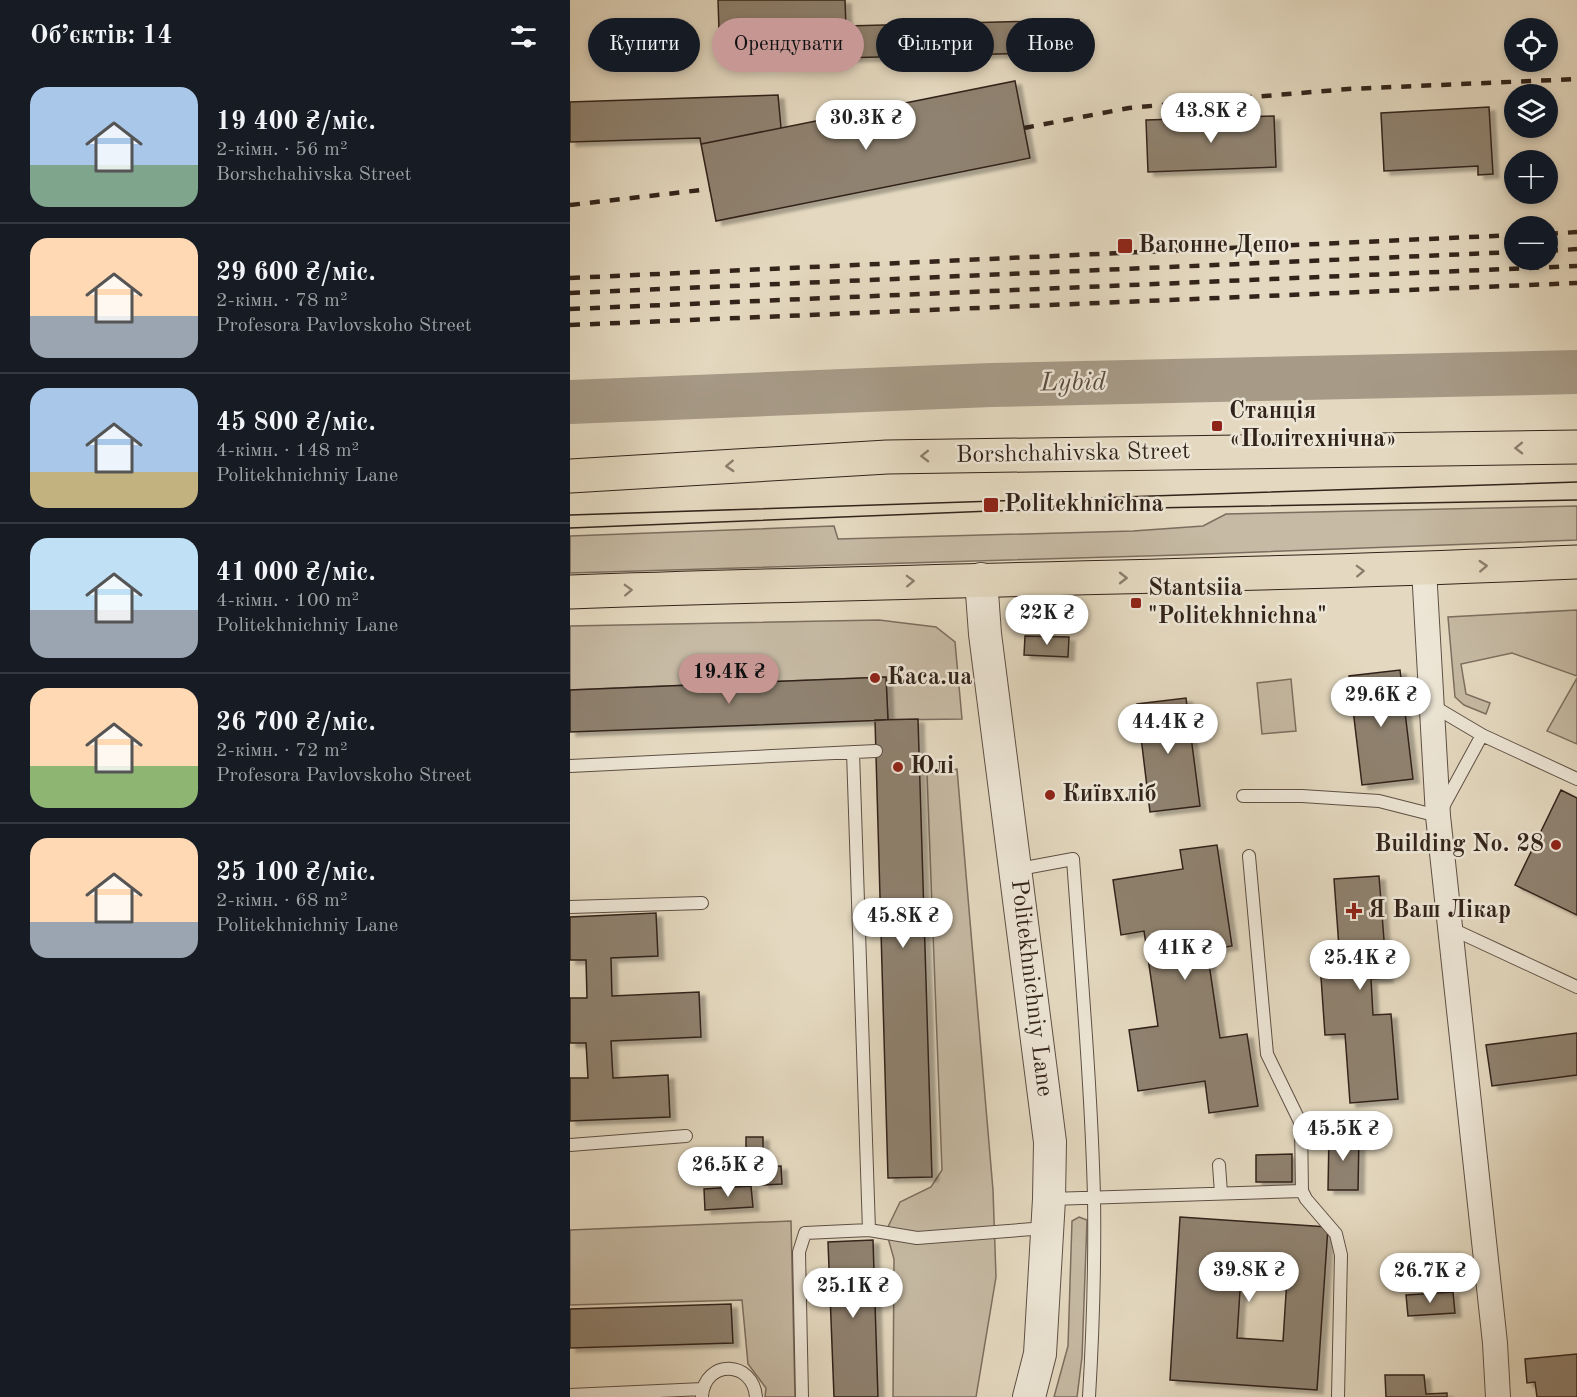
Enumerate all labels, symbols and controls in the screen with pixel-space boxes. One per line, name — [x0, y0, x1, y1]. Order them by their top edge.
chip: Купити — [588, 18, 700, 72]
chip: Орендувати — [712, 18, 864, 72]
chip: Фільтри — [876, 18, 994, 72]
chip: Нове — [1006, 18, 1095, 72]
map controls — [1504, 18, 1558, 270]
button: locate — [1504, 18, 1558, 72]
icon: filters — [507, 20, 540, 53]
text: Об’єктів: 14 — [30, 23, 172, 49]
button: layers — [1504, 84, 1558, 138]
pin: 43.8K ₴ — [1156, 93, 1266, 144]
pin: 30.3K ₴ — [811, 100, 921, 151]
text: 43.8K ₴ — [1175, 102, 1247, 122]
text: 19 400 ₴/міс. — [216, 109, 376, 135]
text: 30.3K ₴ — [830, 109, 902, 129]
icon: home — [78, 111, 150, 183]
text: 2-кімн. · 56 m² — [216, 140, 348, 160]
button: + — [1504, 150, 1558, 204]
text: Borshchahivska Street — [216, 165, 411, 185]
button: − — [1504, 216, 1558, 270]
place label: Вагонне Депо — [1138, 234, 1290, 258]
marker: Вагонне Депо — [1116, 237, 1134, 255]
text: 29 600 ₴/міс. — [216, 260, 376, 286]
icon: home — [78, 262, 150, 334]
text: 2-кімн. · 78 m² — [216, 291, 348, 311]
text: Profesora Pavlovskoho Street — [216, 316, 472, 336]
water label: Lybid — [1039, 369, 1106, 397]
place label: Станція «Політехнічна» — [1229, 400, 1397, 452]
text: 45 800 ₴/міс. — [216, 410, 376, 436]
icon: home — [78, 412, 150, 484]
marker: Станція «Політехнічна» — [1210, 419, 1224, 433]
street label: Borshchahivska Street — [956, 440, 1190, 468]
text: 4-кімн. · 148 m² — [216, 441, 359, 461]
one-way arrow — [1514, 442, 1523, 454]
one-way arrow — [920, 450, 929, 463]
one-way arrow — [725, 460, 734, 473]
text: Politekhnichniy Lane — [216, 466, 398, 486]
place label: Politekhnichna — [1004, 493, 1164, 517]
marker: Politekhnichna — [982, 496, 1000, 514]
one-way arrow — [1478, 559, 1487, 572]
text: 41 000 ₴/міс. — [216, 560, 376, 586]
icon: home — [78, 562, 150, 634]
one-way arrow — [1356, 564, 1365, 577]
one-way arrow — [1119, 572, 1128, 584]
one-way arrow — [906, 575, 915, 587]
place label: Stantsiia "Politekhnichna" — [1148, 577, 1327, 629]
one-way arrow — [624, 583, 633, 596]
text: 4-кімн. · 100 m² — [216, 591, 359, 611]
pin: 22K ₴ — [1005, 595, 1089, 646]
marker: Stantsiia "Politekhnichna" — [1129, 596, 1143, 610]
text: 22K ₴ — [1019, 604, 1075, 624]
text: Politekhnichniy Lane — [216, 616, 398, 636]
pin: 19.4K ₴ — [674, 654, 784, 705]
text: 19.4K ₴ — [693, 663, 765, 683]
place label: Каса.ua — [887, 666, 972, 690]
marker: Каса.ua — [868, 671, 882, 685]
pin: 29.6K ₴ — [1326, 677, 1436, 728]
text: 29.6K ₴ — [1345, 686, 1417, 706]
pin: 44.4K ₴ — [1113, 704, 1223, 755]
text: 26 700 ₴/міс. — [216, 710, 376, 736]
icon: home — [78, 712, 150, 784]
text: 44.4K ₴ — [1132, 713, 1204, 733]
text: 2-кімн. · 72 m² — [216, 741, 348, 761]
place label: Юлі — [910, 755, 954, 779]
marker: Юлі — [891, 760, 905, 774]
text: Profesora Pavlovskoho Street — [216, 766, 472, 786]
place label: Київхліб — [1062, 783, 1157, 807]
marker: Київхліб — [1043, 788, 1057, 802]
place label: Building No. 28 — [1374, 833, 1544, 857]
marker: Building No. 28 — [1549, 838, 1563, 852]
text: 25 100 ₴/міс. — [216, 860, 376, 886]
icon: home — [78, 862, 150, 934]
street label: Politekhnichniy Lane — [1006, 878, 1056, 1098]
text: 2-кімн. · 68 m² — [216, 891, 348, 911]
pin: 45.8K ₴ — [848, 898, 958, 949]
place label: Я Ваш Лікар — [1368, 899, 1511, 923]
marker: Я Ваш Лікар — [1345, 902, 1363, 920]
text: 45.8K ₴ — [867, 907, 939, 927]
text: Politekhnichniy Lane — [216, 916, 398, 936]
pin: 41K ₴ — [1143, 930, 1227, 981]
text: 41K ₴ — [1157, 939, 1213, 959]
pin: 25.4K ₴ — [1305, 940, 1415, 991]
text: 25.4K ₴ — [1324, 949, 1396, 969]
pin: 45.5K ₴ — [1288, 1111, 1398, 1162]
text: 45.5K ₴ — [1307, 1120, 1379, 1140]
pin: 26.5K ₴ — [673, 1147, 783, 1198]
text: 26.5K ₴ — [692, 1156, 764, 1176]
pin: 39.8K ₴ — [1194, 1252, 1304, 1303]
pin: 26.7K ₴ — [1375, 1253, 1485, 1304]
text: 39.8K ₴ — [1213, 1261, 1285, 1281]
text: 26.7K ₴ — [1394, 1262, 1466, 1282]
pin: 25.1K ₴ — [798, 1268, 908, 1319]
text: 25.1K ₴ — [817, 1277, 889, 1297]

